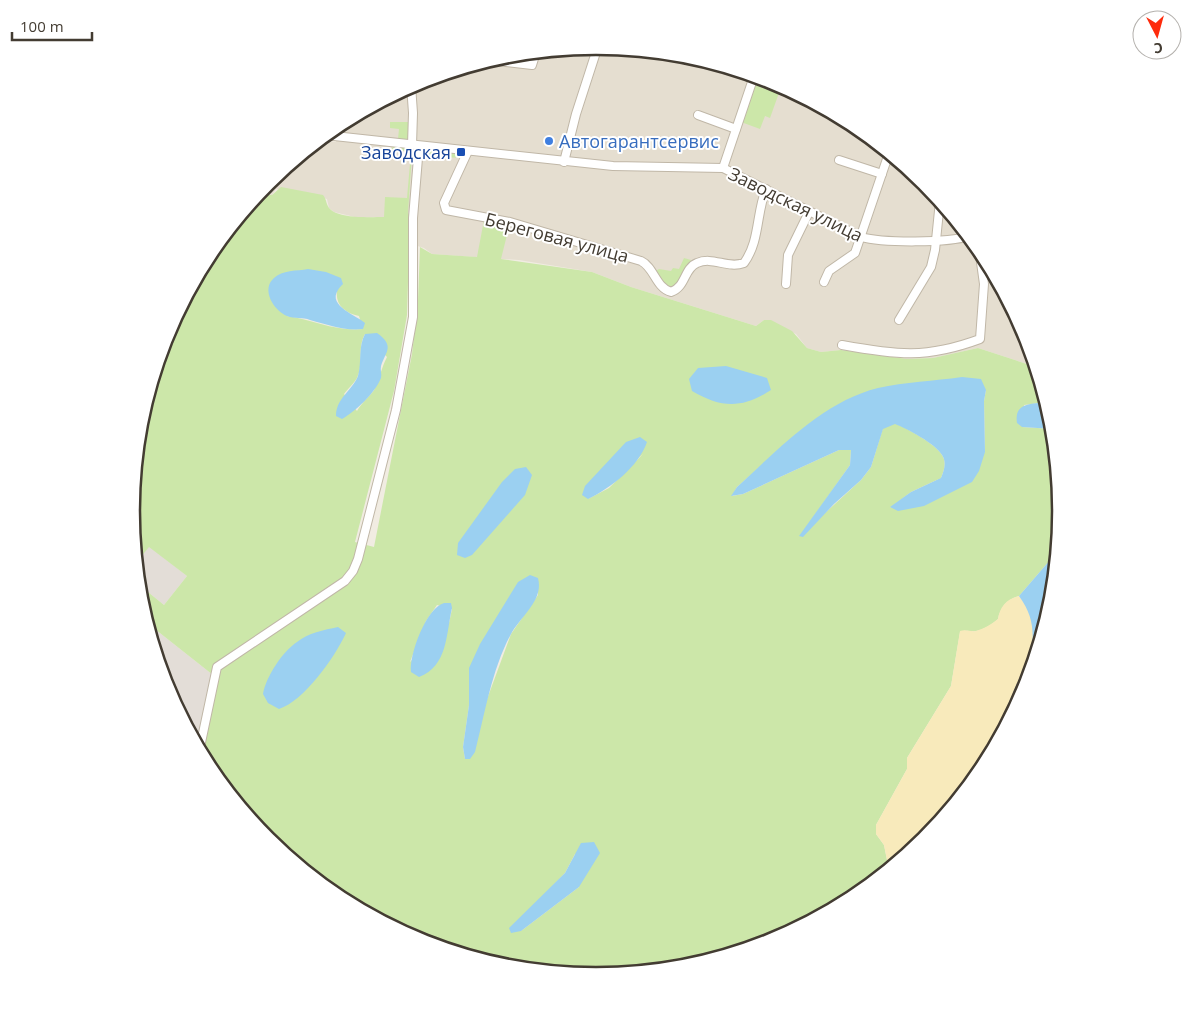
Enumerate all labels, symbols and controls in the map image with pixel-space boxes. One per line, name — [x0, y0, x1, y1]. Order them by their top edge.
scale bar — [12, 10, 92, 42]
north arrow — [1132, 10, 1182, 60]
text: 100 m — [20, 16, 64, 36]
text: С — [1153, 39, 1164, 58]
place label: Автогарантсервис — [559, 129, 719, 153]
marker: Автогарантсервис — [543, 135, 555, 147]
place label: Заводская — [361, 140, 451, 164]
marker: Заводская — [455, 146, 467, 158]
street label: Заводская улица — [725, 161, 867, 247]
street label: Береговая улица — [482, 206, 632, 268]

